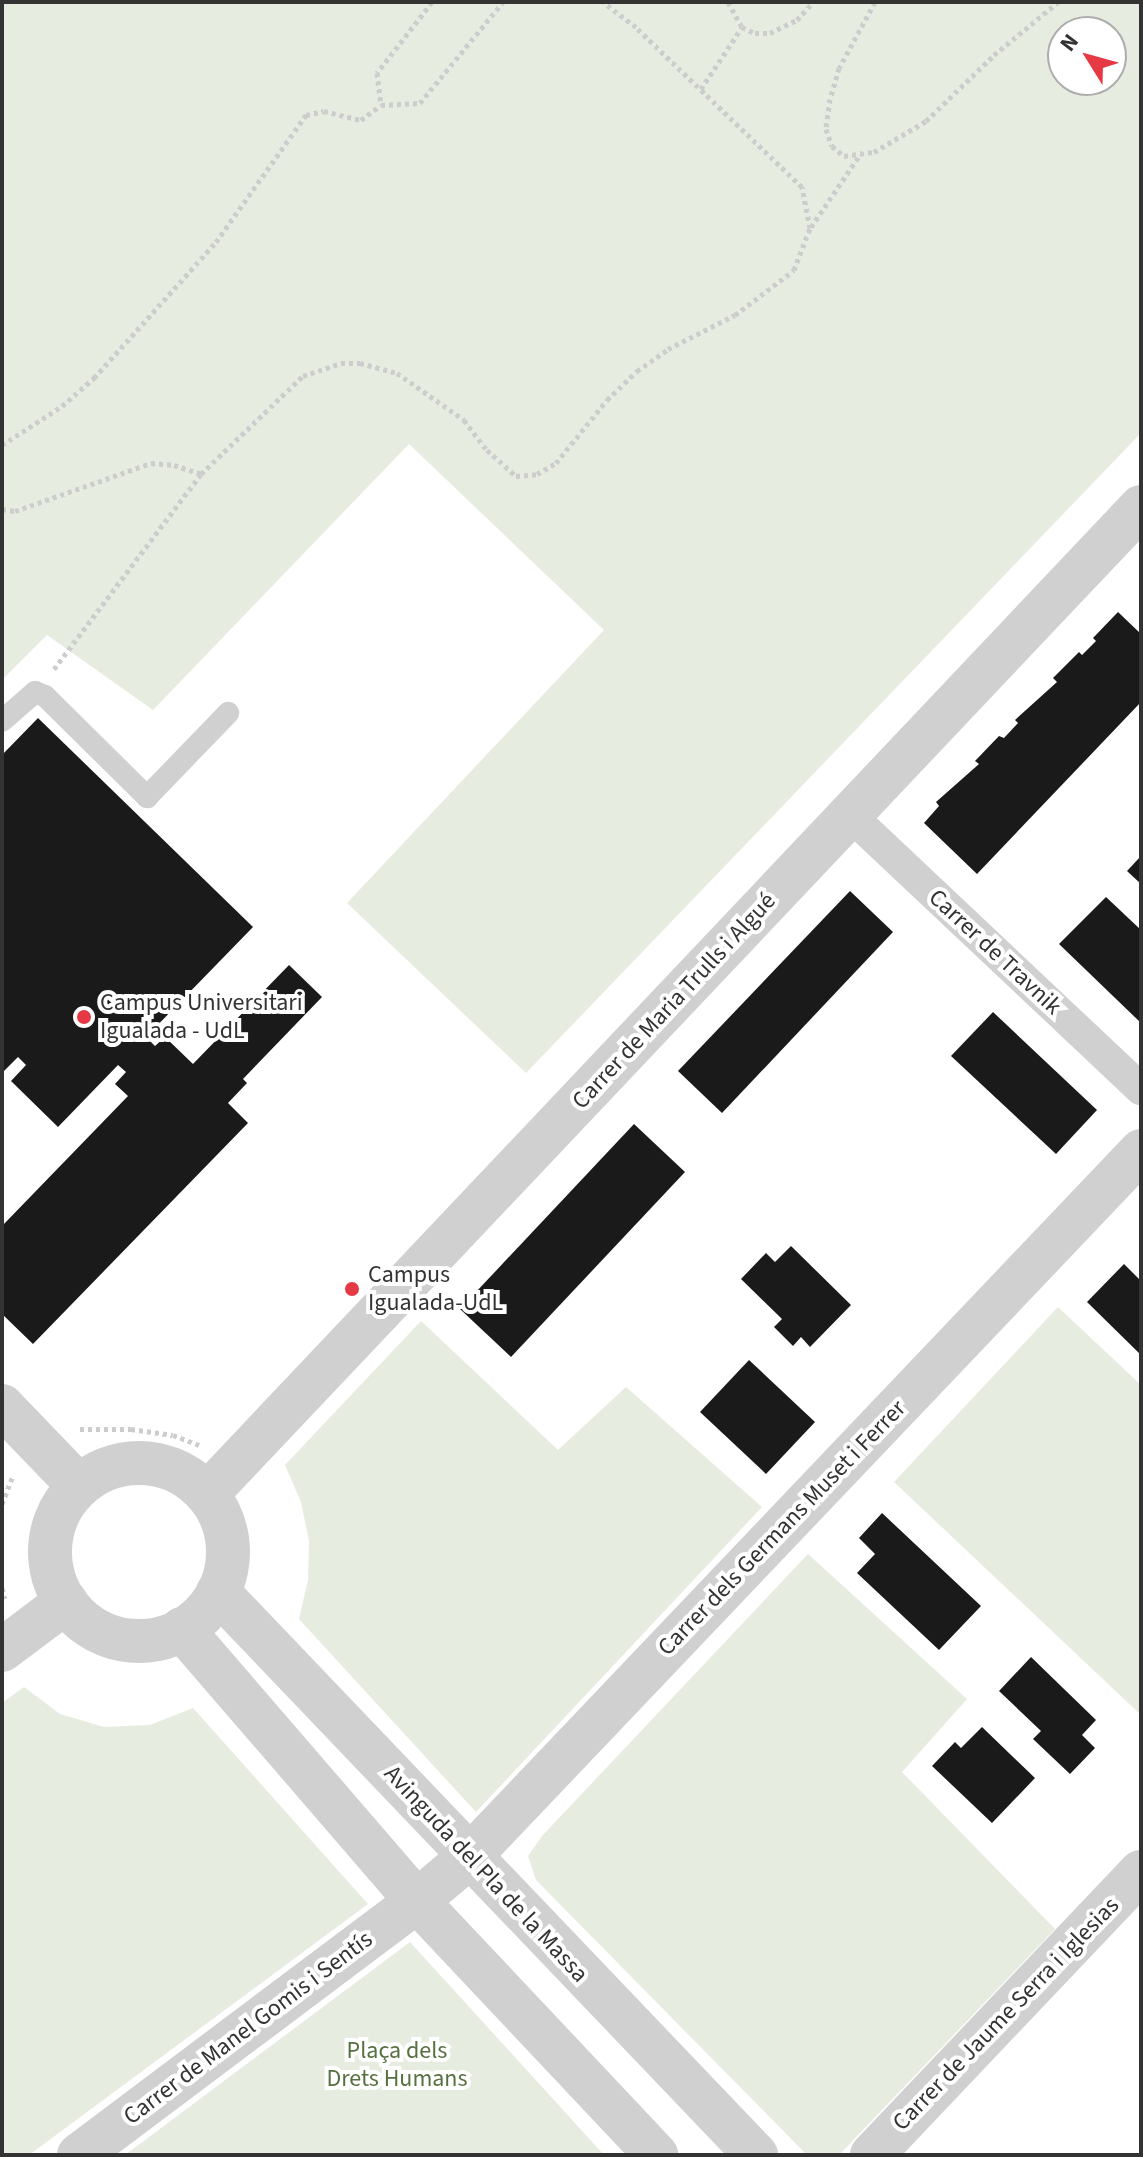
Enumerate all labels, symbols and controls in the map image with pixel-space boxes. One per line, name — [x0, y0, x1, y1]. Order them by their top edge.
north arrow — [1047, 16, 1127, 96]
text: N — [1052, 27, 1087, 58]
street label: Carrer de Travnik — [923, 883, 1067, 1021]
street label: Carrer de Maria Trulls i Algué — [566, 887, 782, 1115]
place label: Campus Universitari Igualada - UdL — [100, 989, 303, 1045]
marker: Campus Universitari Igualada - UdL — [75, 1008, 93, 1026]
place label: Campus Igualada-UdL — [368, 1261, 503, 1317]
marker: Campus Igualada-UdL — [343, 1280, 361, 1298]
street label: Carrer dels Germans Muset i Ferrer — [652, 1394, 912, 1662]
street label: Avinguda del Pla de la Massa — [378, 1760, 594, 1988]
street label: Carrer de Jaume Serra i Iglesias — [887, 1891, 1125, 2137]
street label: Carrer de Manel Gomis i Sentís — [118, 1925, 378, 2131]
park label: Plaça dels Drets Humans — [326, 2037, 468, 2093]

